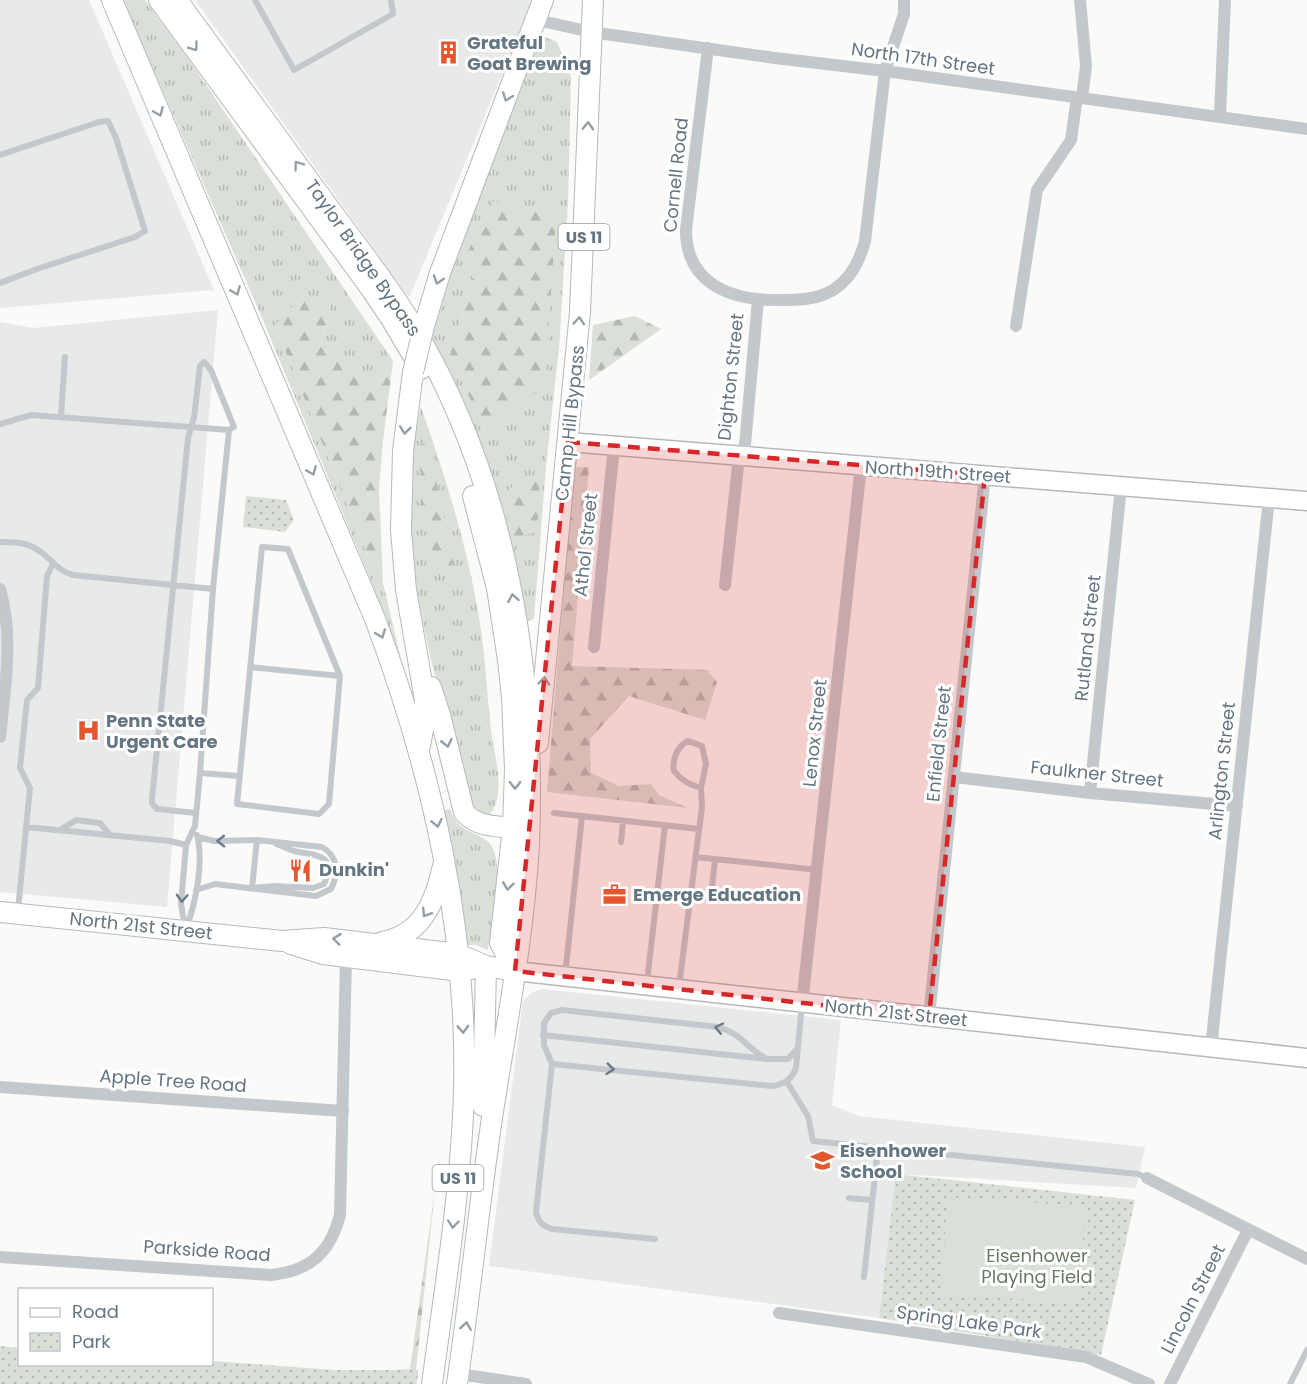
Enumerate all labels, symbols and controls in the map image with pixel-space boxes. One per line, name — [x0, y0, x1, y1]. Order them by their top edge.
place label: Grateful Goat Brewing — [467, 30, 591, 76]
street label: North 17th Street — [850, 36, 997, 81]
building icon: Grateful Goat Brewing — [436, 40, 462, 66]
one-way arrow — [186, 41, 197, 52]
one-way arrow — [502, 91, 514, 102]
one-way arrow — [152, 105, 164, 116]
street label: Cornell Road — [657, 116, 694, 234]
one-way arrow — [582, 122, 594, 131]
one-way arrow — [294, 160, 305, 171]
street label: Taylor Bridge Bypass — [300, 174, 427, 341]
road number: US 11 — [558, 224, 610, 250]
one-way arrow — [433, 274, 445, 285]
one-way arrow — [228, 285, 240, 296]
street label: Dighton Street — [711, 312, 750, 442]
one-way arrow — [573, 316, 586, 325]
street label: Camp Hill Bypass — [549, 344, 590, 502]
one-way arrow — [399, 425, 412, 434]
street label: North 19th Street — [864, 454, 1012, 489]
one-way arrow — [305, 464, 317, 475]
street label: Athol Street — [568, 492, 603, 598]
street label: Rutland Street — [1068, 574, 1107, 702]
one-way arrow — [507, 593, 520, 603]
one-way arrow — [373, 629, 386, 639]
one-way arrow — [537, 677, 550, 686]
street label: Lenox Street — [796, 678, 833, 788]
street label: Enfield Street — [920, 685, 957, 803]
street label: Arlington Street — [1202, 701, 1241, 841]
place label: Penn State Urgent Care — [106, 708, 218, 754]
hospital icon: Penn State Urgent Care — [75, 718, 101, 744]
one-way arrow — [439, 737, 452, 747]
street label: Faulkner Street — [1029, 754, 1165, 793]
one-way arrow — [509, 780, 521, 789]
one-way arrow — [430, 818, 443, 828]
one-way arrow — [216, 835, 225, 847]
restaurant icon: Dunkin' — [288, 857, 314, 883]
place label: Dunkin' — [319, 857, 389, 882]
one-way arrow — [502, 881, 515, 891]
office icon: Emerge Education — [602, 882, 628, 908]
place label: Emerge Education — [633, 882, 801, 907]
one-way arrow — [176, 894, 189, 903]
street label: North 21st Street — [68, 906, 214, 945]
one-way arrow — [422, 907, 434, 917]
one-way arrow — [333, 933, 342, 946]
street label: North 21st Street — [823, 993, 969, 1032]
one-way arrow — [715, 1022, 725, 1035]
one-way arrow — [457, 1025, 470, 1034]
one-way arrow — [606, 1062, 615, 1075]
street label: Apple Tree Road — [99, 1063, 247, 1098]
place label: Eisenhower School — [840, 1138, 947, 1184]
school or university icon: Eisenhower School — [809, 1148, 835, 1174]
road number: US 11 — [432, 1165, 484, 1191]
one-way arrow — [447, 1219, 460, 1228]
street label: Parkside Road — [143, 1234, 271, 1267]
street label: Lincoln Street — [1154, 1240, 1231, 1358]
park label: Eisenhower Playing Field — [981, 1243, 1093, 1289]
legend — [18, 1288, 213, 1366]
text: Road — [72, 1299, 119, 1324]
street label: Spring Lake Park — [895, 1299, 1044, 1344]
one-way arrow — [460, 1322, 472, 1331]
text: Park — [72, 1329, 111, 1354]

